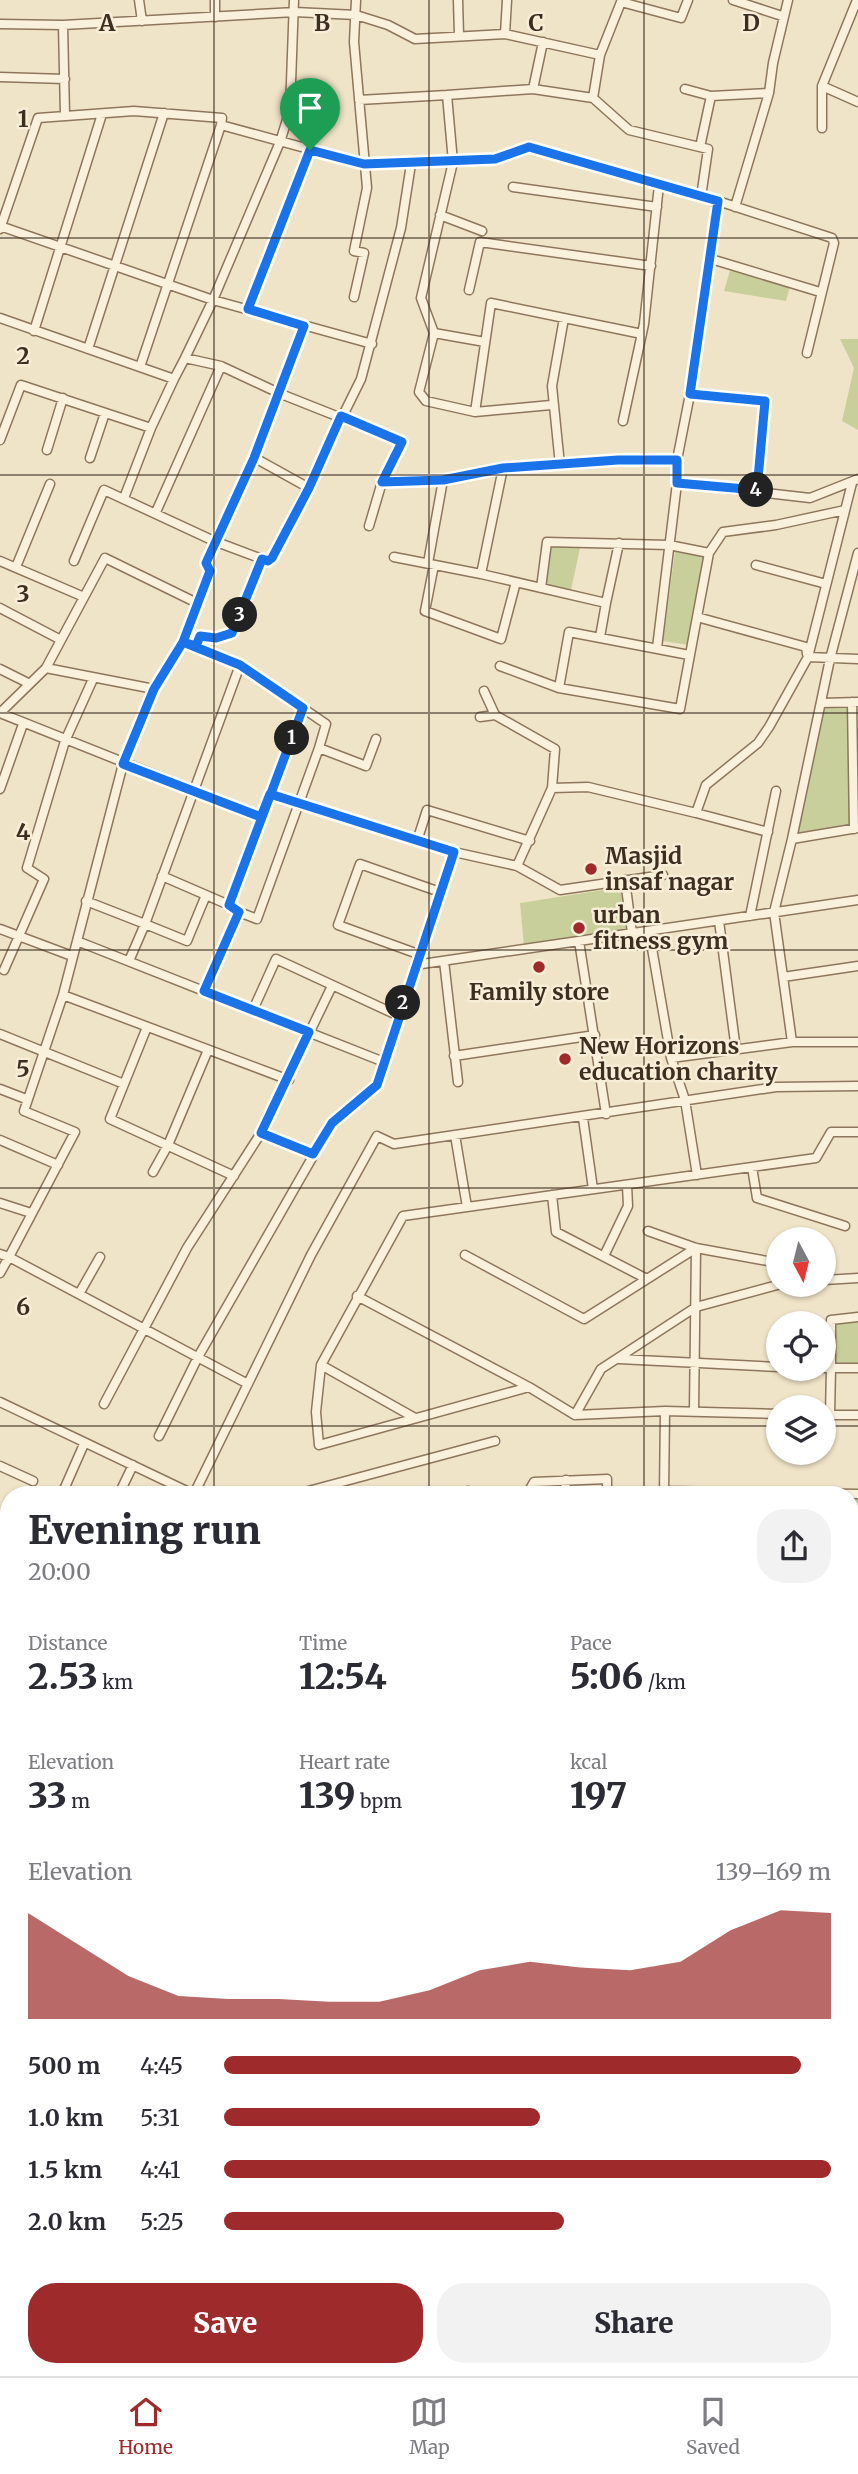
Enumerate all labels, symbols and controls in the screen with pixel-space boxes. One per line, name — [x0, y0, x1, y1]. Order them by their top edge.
text: A — [98, 8, 116, 37]
text: B — [314, 8, 330, 37]
text: C — [528, 8, 544, 37]
text: D — [742, 8, 760, 37]
pin — [280, 78, 340, 150]
icon: arrive — [291, 89, 329, 127]
text: 1 — [18, 104, 29, 133]
text: 2 — [16, 341, 30, 370]
pin: 4 — [738, 472, 774, 508]
text: 4 — [749, 477, 762, 501]
text: 3 — [16, 579, 30, 608]
pin: 3 — [222, 598, 258, 632]
text: 3 — [234, 602, 245, 626]
pin: 1 — [274, 720, 310, 756]
text: 1 — [287, 725, 296, 749]
text: 4 — [16, 817, 31, 846]
place label: Masjid insaf nagar — [605, 841, 735, 896]
marker: Masjid insaf nagar — [583, 861, 599, 877]
place label: urban fitness gym — [593, 900, 728, 955]
marker: urban fitness gym — [571, 920, 587, 936]
marker: Family store — [531, 959, 547, 975]
place label: Family store — [469, 977, 609, 1006]
pin: 2 — [386, 986, 420, 1020]
text: 2 — [397, 990, 408, 1014]
place label: New Horizons education charity — [579, 1031, 778, 1086]
marker: New Horizons education charity — [557, 1051, 573, 1067]
text: 5 — [16, 1054, 30, 1083]
north arrow — [766, 1227, 836, 1297]
map controls — [766, 1227, 836, 1465]
text: 6 — [16, 1292, 30, 1321]
button: locate — [766, 1311, 836, 1381]
button: layers — [766, 1395, 836, 1465]
text: Evening run — [28, 1507, 261, 1554]
button: share — [757, 1509, 831, 1583]
text: 20:00 — [28, 1557, 91, 1586]
text: Distance — [28, 1631, 107, 1655]
text: Time — [299, 1631, 347, 1655]
text: Pace — [570, 1631, 612, 1655]
text: 2.53 — [28, 1655, 98, 1699]
text: 12:54 — [299, 1655, 387, 1699]
text: 5:06 — [570, 1655, 643, 1699]
text: km — [98, 1670, 133, 1694]
text: /km — [643, 1670, 686, 1694]
text: Elevation — [28, 1750, 114, 1774]
text: Heart rate — [299, 1750, 390, 1774]
text: kcal — [570, 1750, 607, 1774]
text: 33 — [28, 1774, 67, 1818]
text: 139 — [299, 1774, 356, 1818]
text: 197 — [570, 1774, 627, 1818]
text: m — [67, 1789, 90, 1813]
text: bpm — [356, 1789, 402, 1813]
text: Elevation — [28, 1857, 132, 1886]
text: 139–169 m — [716, 1857, 831, 1886]
text: 500 m — [28, 2051, 100, 2080]
text: 4:45 — [140, 2051, 183, 2080]
text: 1.0 km — [28, 2103, 103, 2132]
text: 5:31 — [140, 2103, 180, 2132]
text: 1.5 km — [28, 2155, 102, 2184]
text: 4:41 — [140, 2155, 180, 2184]
text: 2.0 km — [28, 2207, 106, 2236]
text: 5:25 — [140, 2207, 184, 2236]
button: Save — [28, 2283, 423, 2363]
button: Share — [437, 2283, 831, 2363]
tab: Home — [118, 2393, 173, 2459]
tab: Map — [409, 2393, 450, 2459]
tab: Saved — [686, 2393, 740, 2459]

